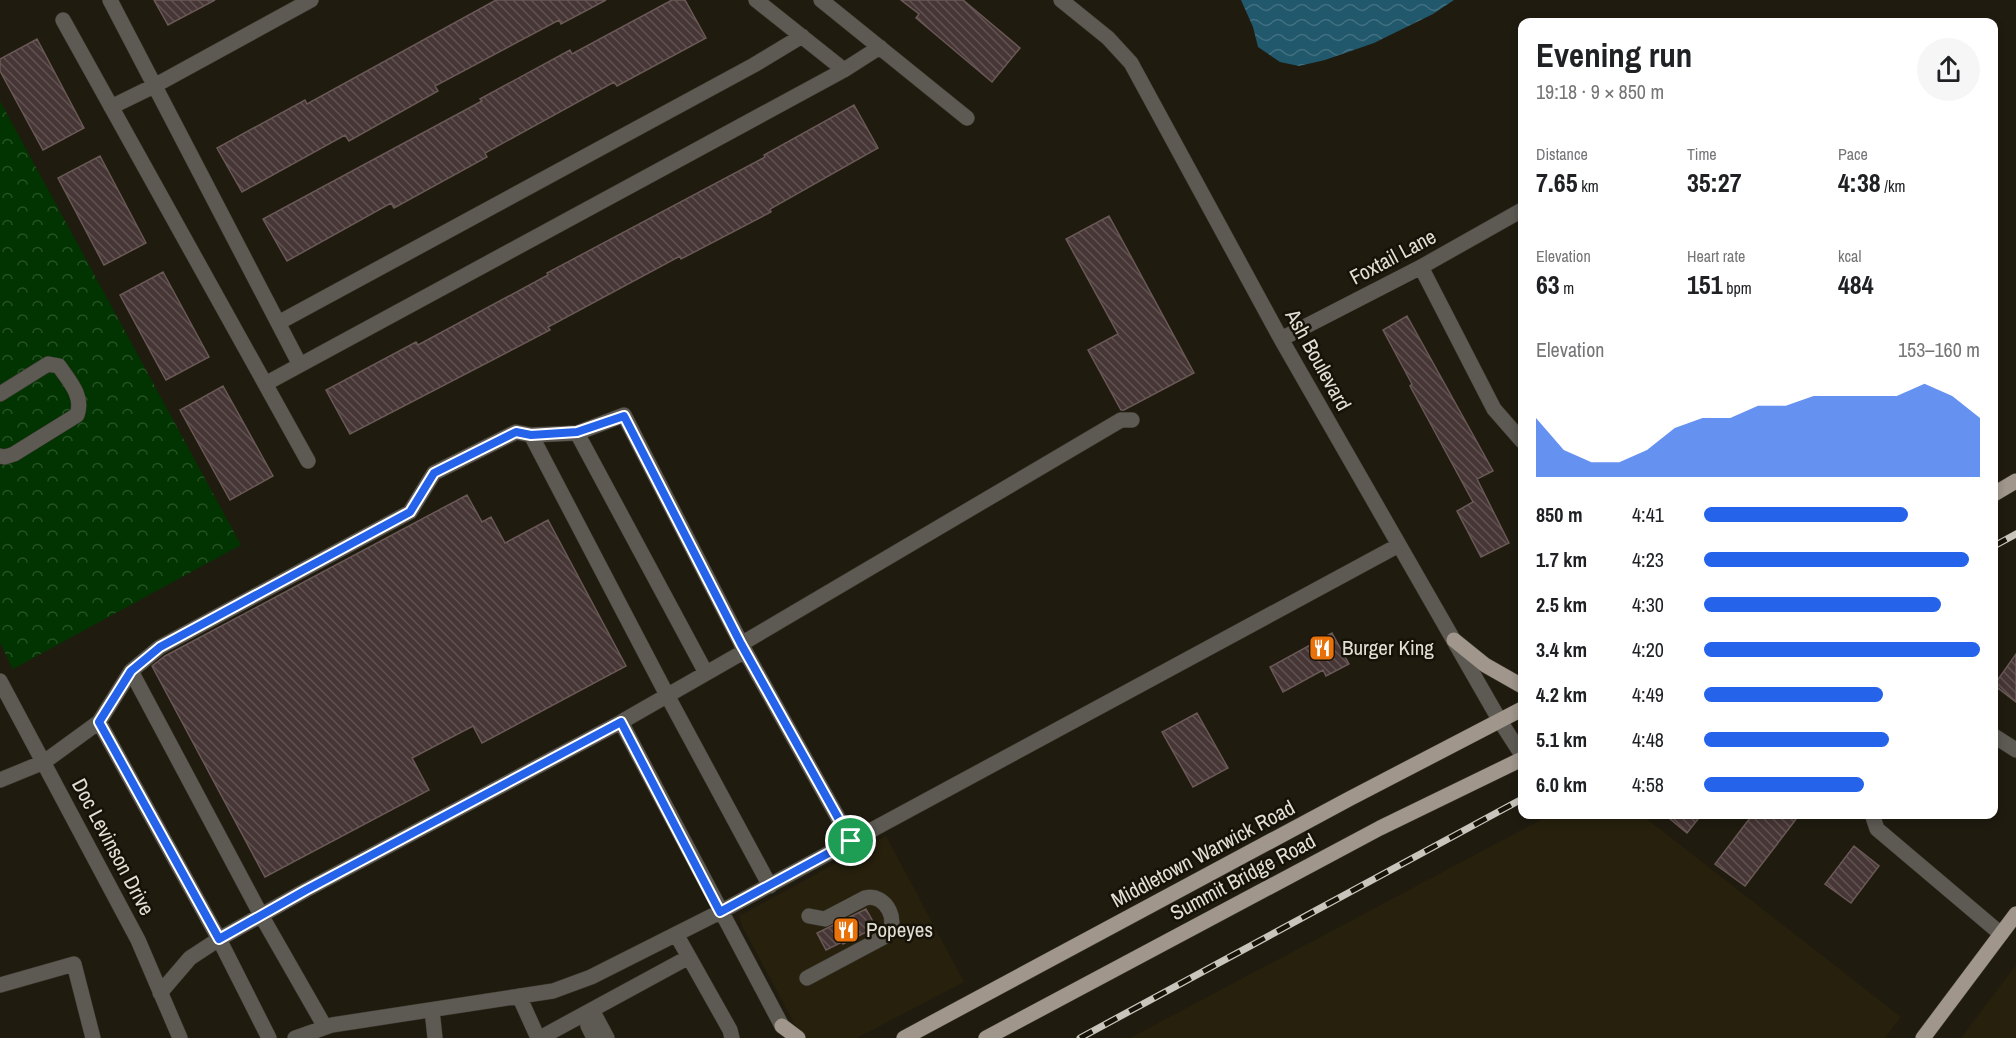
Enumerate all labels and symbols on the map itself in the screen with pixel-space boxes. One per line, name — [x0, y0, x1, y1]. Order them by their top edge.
street label: Foxtail Lane — [1344, 222, 1441, 291]
street label: Ash Boulevard — [1278, 303, 1358, 416]
restaurant icon: Burger King — [1307, 633, 1337, 663]
place label: Burger King — [1342, 633, 1434, 662]
street label: Doc Levinson Drive — [65, 773, 162, 920]
street label: Middletown Warwick Road — [1106, 793, 1300, 914]
pin — [825, 815, 876, 866]
street label: Summit Bridge Road — [1165, 826, 1321, 927]
restaurant icon: Popeyes — [831, 915, 861, 945]
place label: Popeyes — [866, 915, 933, 944]

